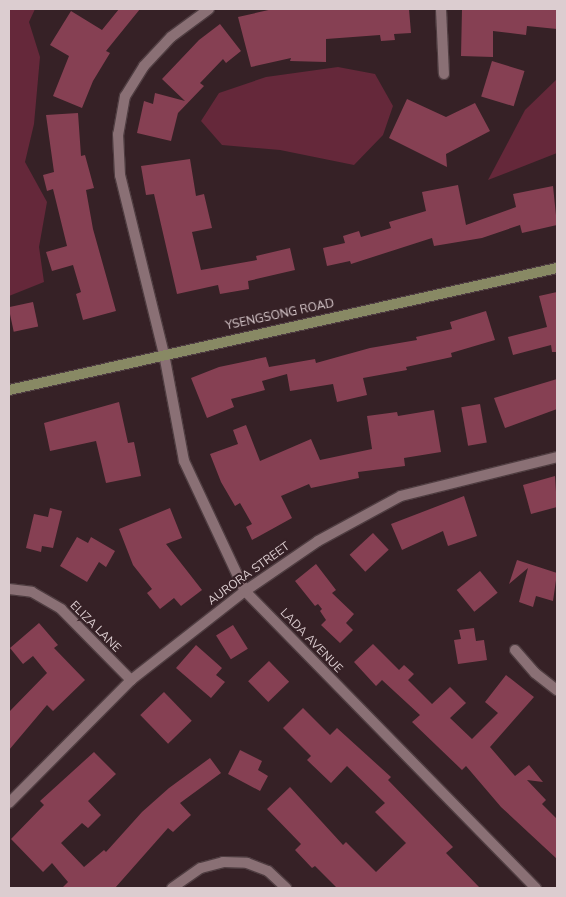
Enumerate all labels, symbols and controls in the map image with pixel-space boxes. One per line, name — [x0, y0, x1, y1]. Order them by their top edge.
street label: YSENGSONG ROAD — [224, 296, 336, 334]
street label: AURORA STREET — [205, 539, 293, 609]
street label: ELIZA LANE — [66, 598, 124, 656]
street label: LADA AVENUE — [277, 606, 345, 676]

